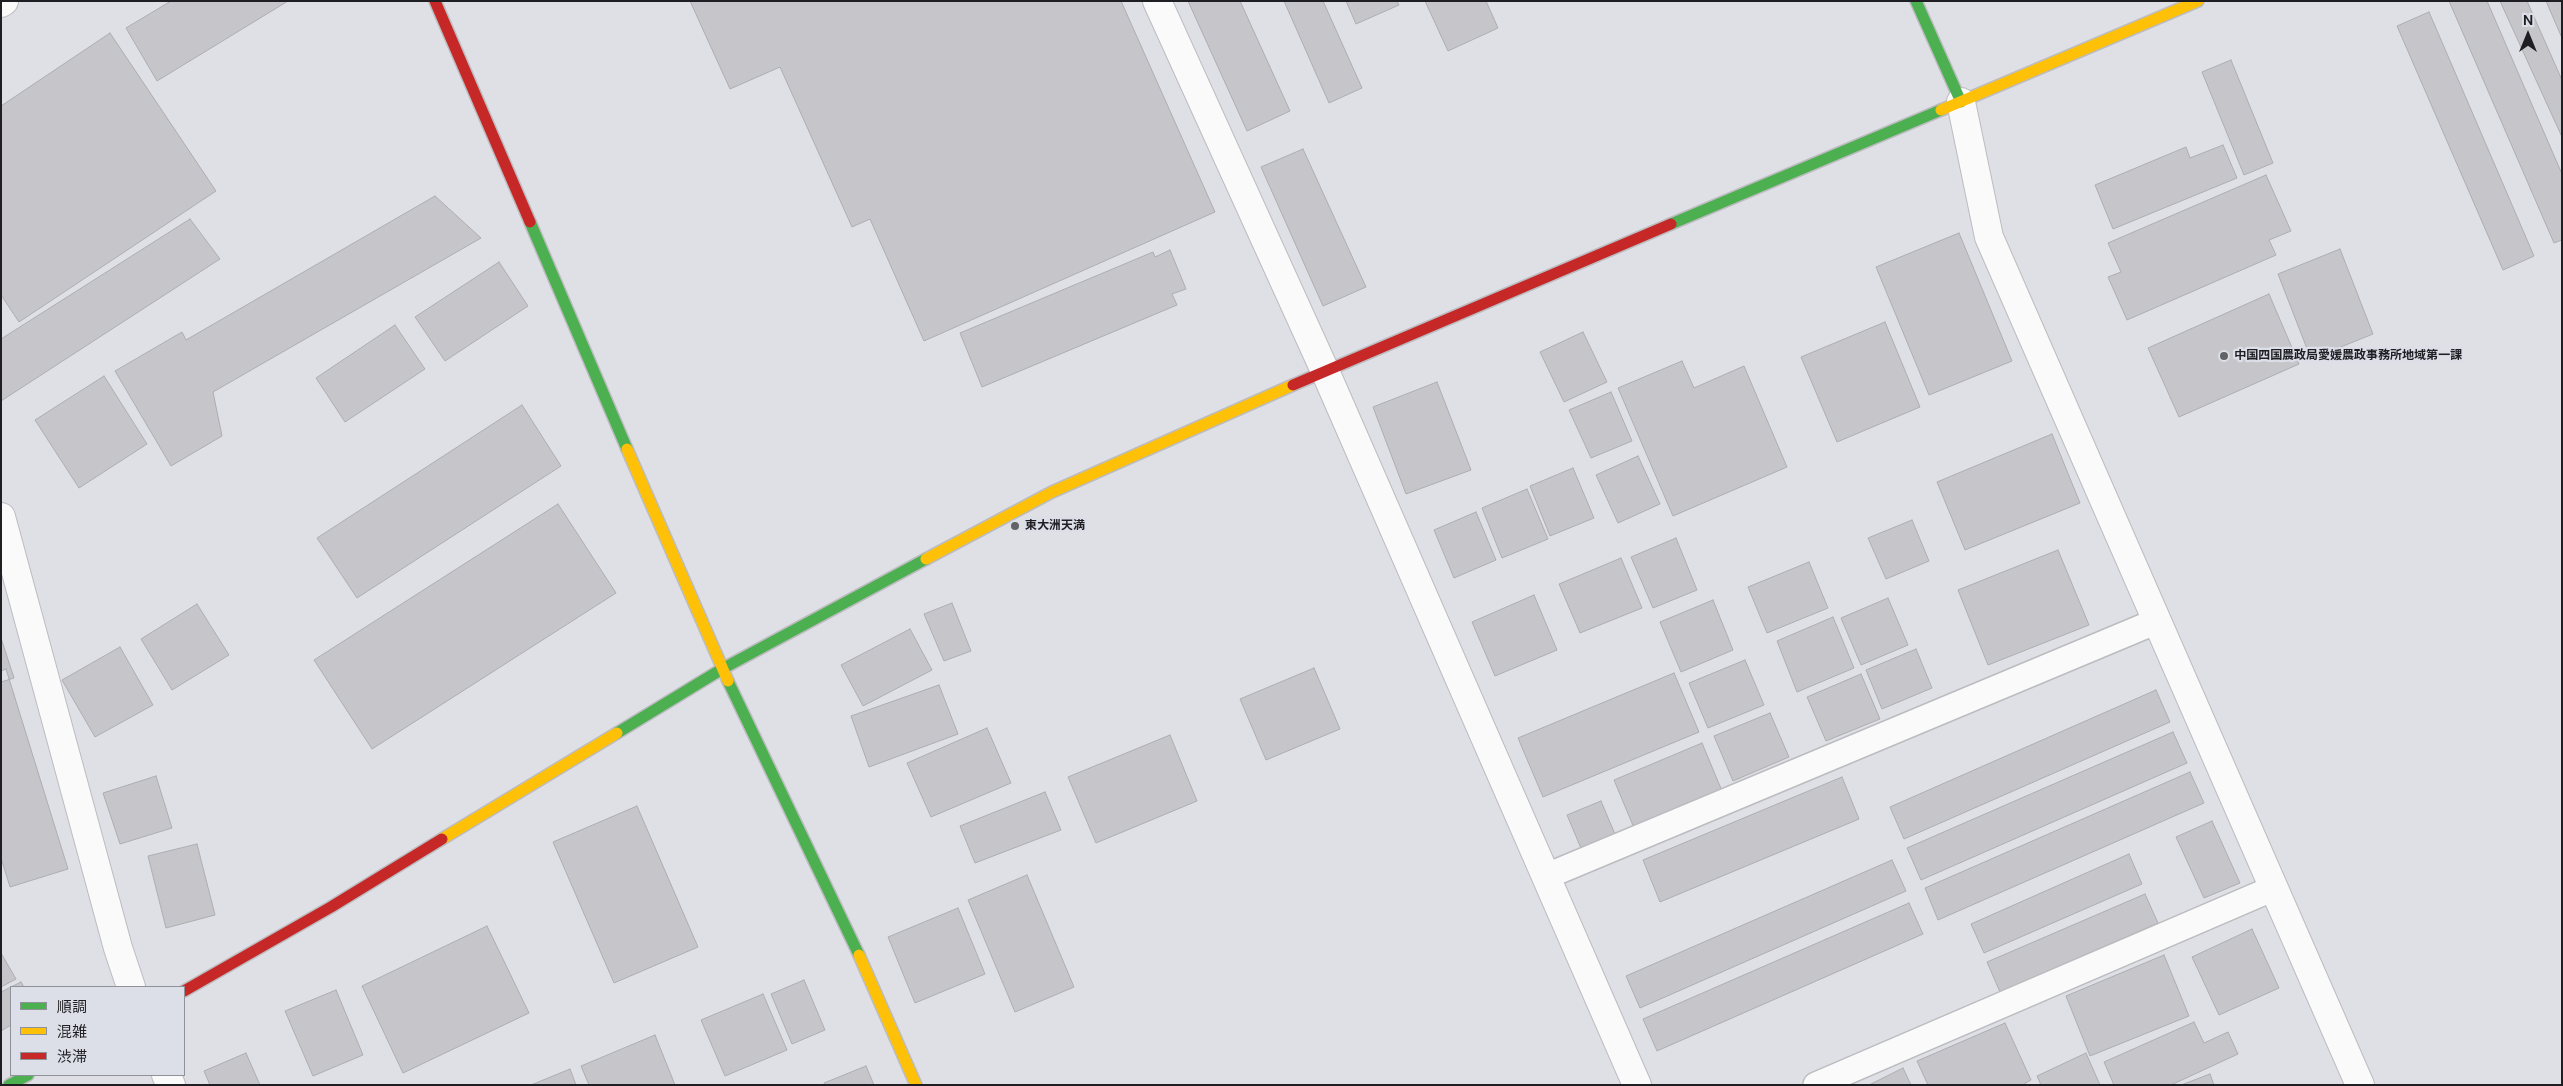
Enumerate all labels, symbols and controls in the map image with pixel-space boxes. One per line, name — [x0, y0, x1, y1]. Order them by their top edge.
north arrow — [2503, 10, 2553, 60]
text: N — [2523, 11, 2533, 29]
place label: 中国四国農政局愛媛農政事務所地域第一課 — [2234, 349, 2462, 363]
marker: 中国四国農政局愛媛農政事務所地域第一課 — [2218, 350, 2230, 362]
place label: 東大洲天満 — [1025, 519, 1085, 533]
marker: 東大洲天満 — [1009, 520, 1021, 532]
legend — [10, 986, 185, 1076]
text: 順調 — [57, 997, 87, 1017]
text: 混雑 — [57, 1022, 87, 1042]
text: 渋滞 — [57, 1047, 87, 1067]

